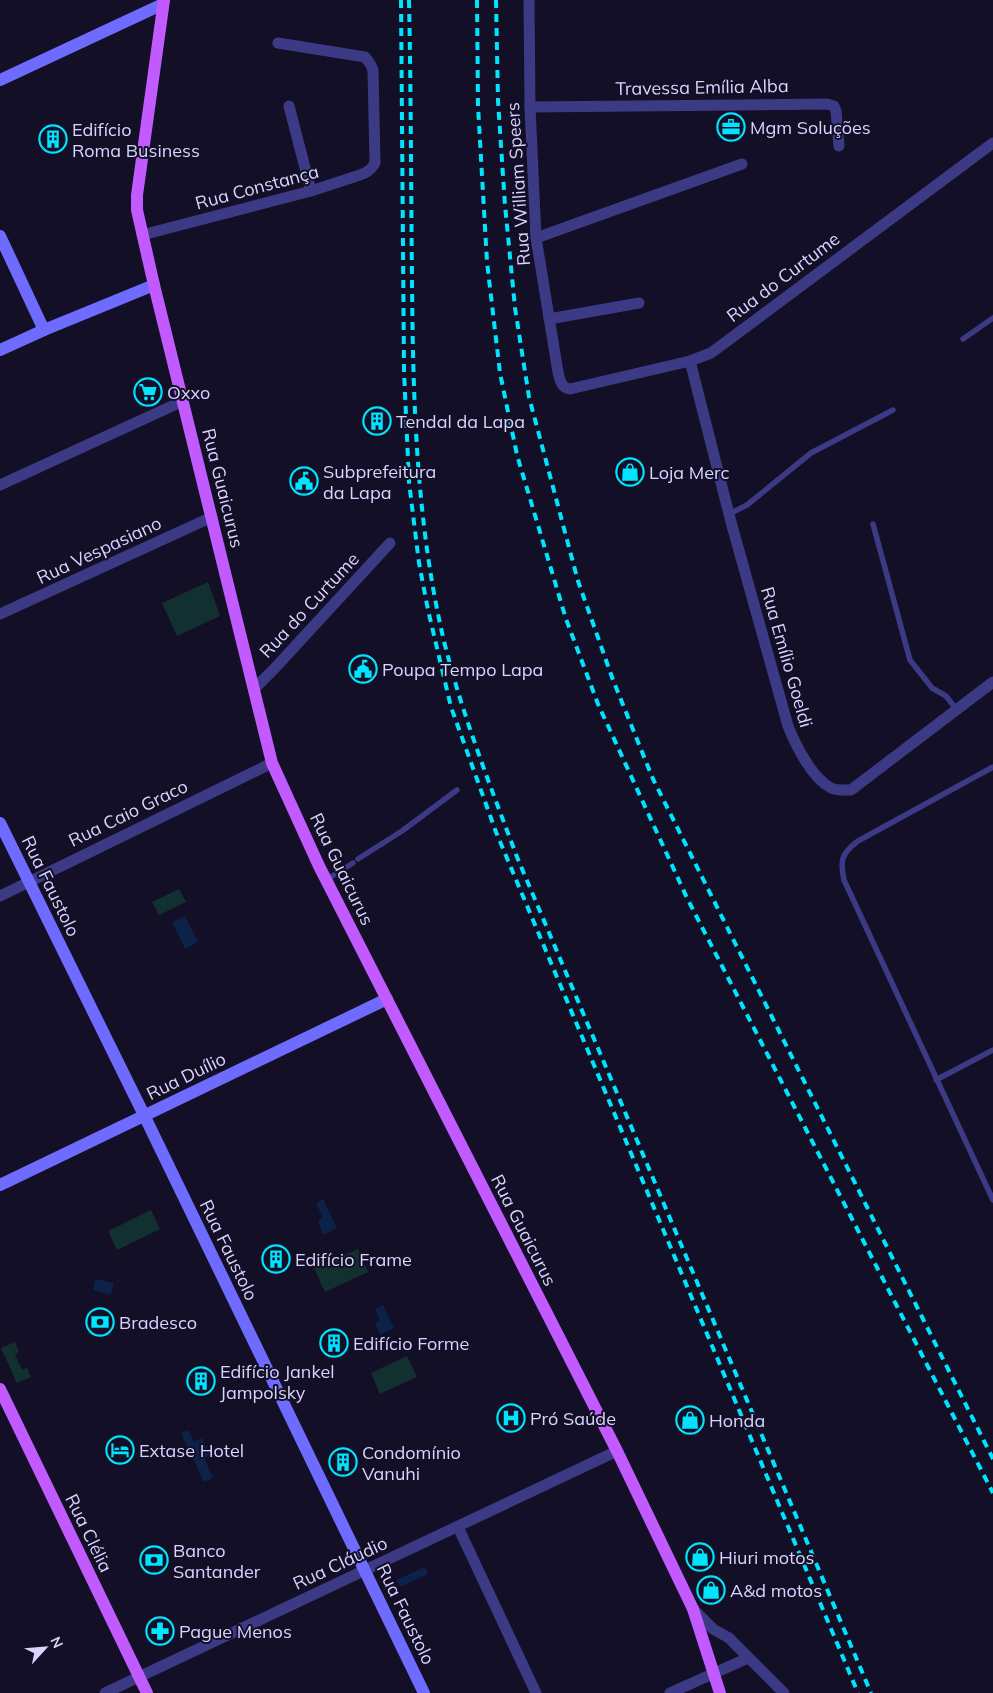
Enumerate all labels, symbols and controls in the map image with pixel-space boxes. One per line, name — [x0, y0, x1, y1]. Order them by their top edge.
street label: Travessa Emília Alba — [615, 74, 789, 100]
street label: Rua William Speers — [501, 101, 535, 266]
office icon: Mgm Soluções — [716, 112, 746, 142]
place label: Mgm Soluções — [750, 116, 871, 139]
place label: Edifício Roma Business — [72, 118, 200, 162]
building icon: Edifício Roma Business — [38, 124, 68, 154]
street label: Rua Constança — [193, 159, 321, 215]
street label: Rua do Curtume — [722, 227, 844, 327]
supermarket icon: Oxxo — [133, 377, 163, 407]
place label: Oxxo — [167, 381, 210, 404]
building icon: Tendal da Lapa — [362, 406, 392, 436]
place label: Tendal da Lapa — [396, 410, 525, 433]
street label: Rua Guaicurus — [197, 426, 249, 550]
shop icon: Loja Merc — [615, 457, 645, 487]
place label: Subprefeitura da Lapa — [323, 460, 436, 504]
place label: Loja Merc — [649, 461, 729, 484]
public building icon: Subprefeitura da Lapa — [289, 466, 319, 496]
street label: Rua Vespasiano — [33, 511, 165, 589]
street label: Rua do Curtume — [254, 547, 364, 663]
street label: Rua Emílio Goeldi — [756, 584, 818, 730]
public building icon: Poupa Tempo Lapa — [348, 654, 378, 684]
place label: Poupa Tempo Lapa — [382, 658, 543, 681]
street label: Rua Caio Graco — [65, 774, 191, 852]
street label: Rua Guaicurus — [305, 809, 379, 929]
street label: Rua Faustolo — [17, 832, 85, 940]
street label: Rua Duílio — [143, 1047, 229, 1105]
street label: Rua Guaicurus — [486, 1170, 562, 1290]
street label: Rua Faustolo — [195, 1196, 263, 1304]
building icon: Edifício Frame — [261, 1244, 291, 1274]
place label: Edifício Frame — [295, 1248, 412, 1271]
bank icon: Bradesco — [85, 1307, 115, 1337]
place label: Bradesco — [119, 1311, 197, 1334]
building icon: Edifício Forme — [319, 1328, 349, 1358]
place label: Edifício Forme — [353, 1332, 469, 1355]
place label: Edifício Jankel Jampolsky — [220, 1360, 335, 1404]
building icon: Edifício Jankel Jampolsky — [186, 1366, 216, 1396]
hospital icon: Pró Saúde — [496, 1403, 526, 1433]
shop icon: Honda — [675, 1405, 705, 1435]
place label: Pró Saúde — [530, 1407, 616, 1430]
place label: Honda — [709, 1409, 765, 1432]
hotel icon: Extase Hotel — [105, 1435, 135, 1465]
place label: Extase Hotel — [139, 1439, 244, 1462]
place label: Condomínio Vanuhi — [362, 1441, 461, 1485]
building icon: Condomínio Vanuhi — [328, 1447, 358, 1477]
street label: Rua Clélia — [60, 1490, 118, 1576]
street label: Rua Cláudio — [289, 1531, 391, 1595]
place label: Banco Santander — [173, 1539, 261, 1583]
shop icon: Hiuri motos — [685, 1542, 715, 1572]
bank icon: Banco Santander — [139, 1545, 169, 1575]
place label: Hiuri motos — [719, 1546, 814, 1569]
street label: Rua Faustolo — [372, 1560, 440, 1668]
shop icon: A&d motos — [696, 1575, 726, 1605]
place label: A&d motos — [730, 1579, 822, 1602]
pharmacy icon: Pague Menos — [145, 1616, 175, 1646]
place label: Pague Menos — [179, 1620, 292, 1643]
north arrow — [20, 1623, 70, 1673]
text: N — [46, 1634, 67, 1651]

